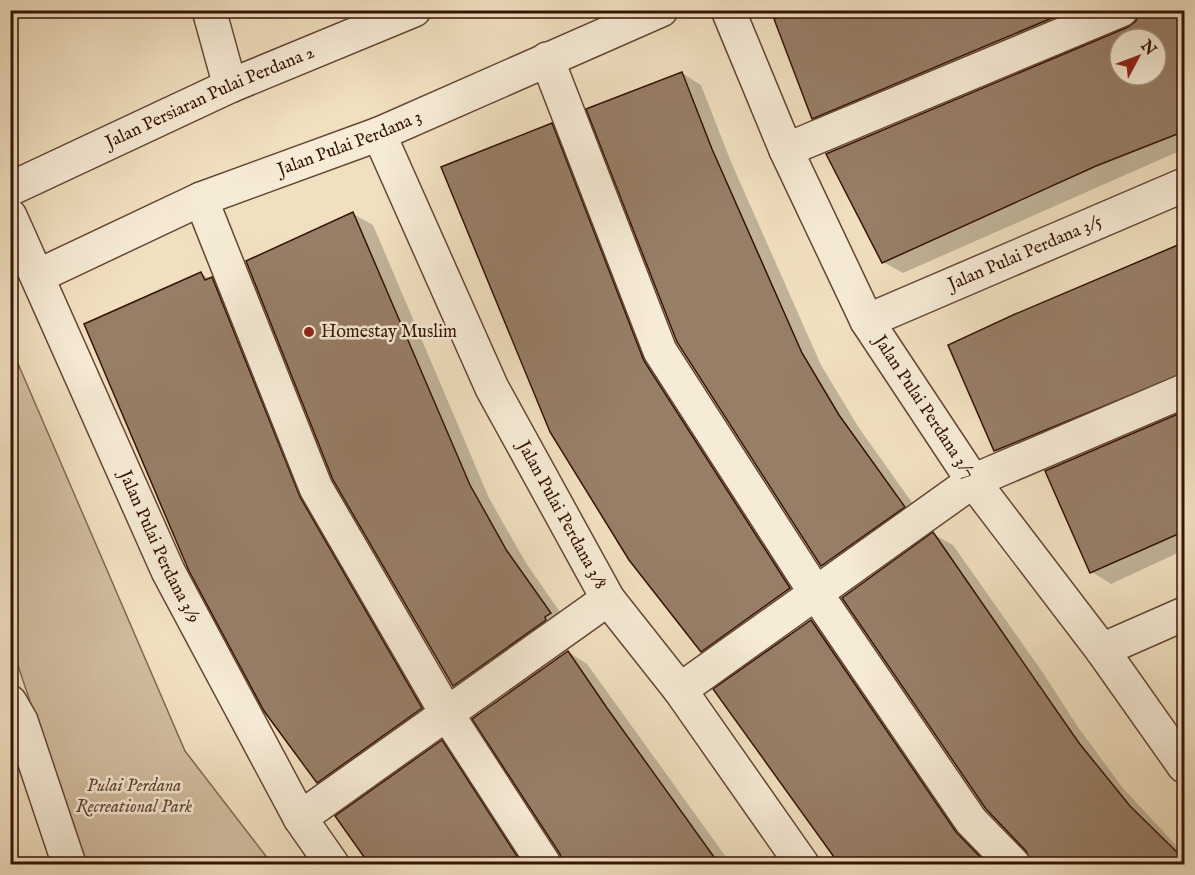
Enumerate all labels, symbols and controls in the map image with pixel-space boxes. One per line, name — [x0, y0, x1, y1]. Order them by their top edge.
north arrow — [1108, 27, 1168, 87]
text: N — [1135, 36, 1160, 60]
street label: Jalan Persiaran Pulai Perdana 2 — [100, 41, 318, 155]
street label: Jalan Pulai Perdana 3 — [273, 105, 425, 182]
street label: Jalan Pulai Perdana 3/5 — [943, 210, 1106, 297]
place label: Homestay Muslim — [321, 321, 457, 344]
marker: Homestay Muslim — [302, 325, 316, 339]
street label: Jalan Pulai Perdana 3/7 — [867, 329, 980, 483]
street label: Jalan Pulai Perdana 3/8 — [511, 435, 612, 593]
street label: Jalan Pulai Perdana 3/9 — [112, 465, 205, 627]
park label: Pulai Perdana Recreational Park — [76, 775, 192, 819]

